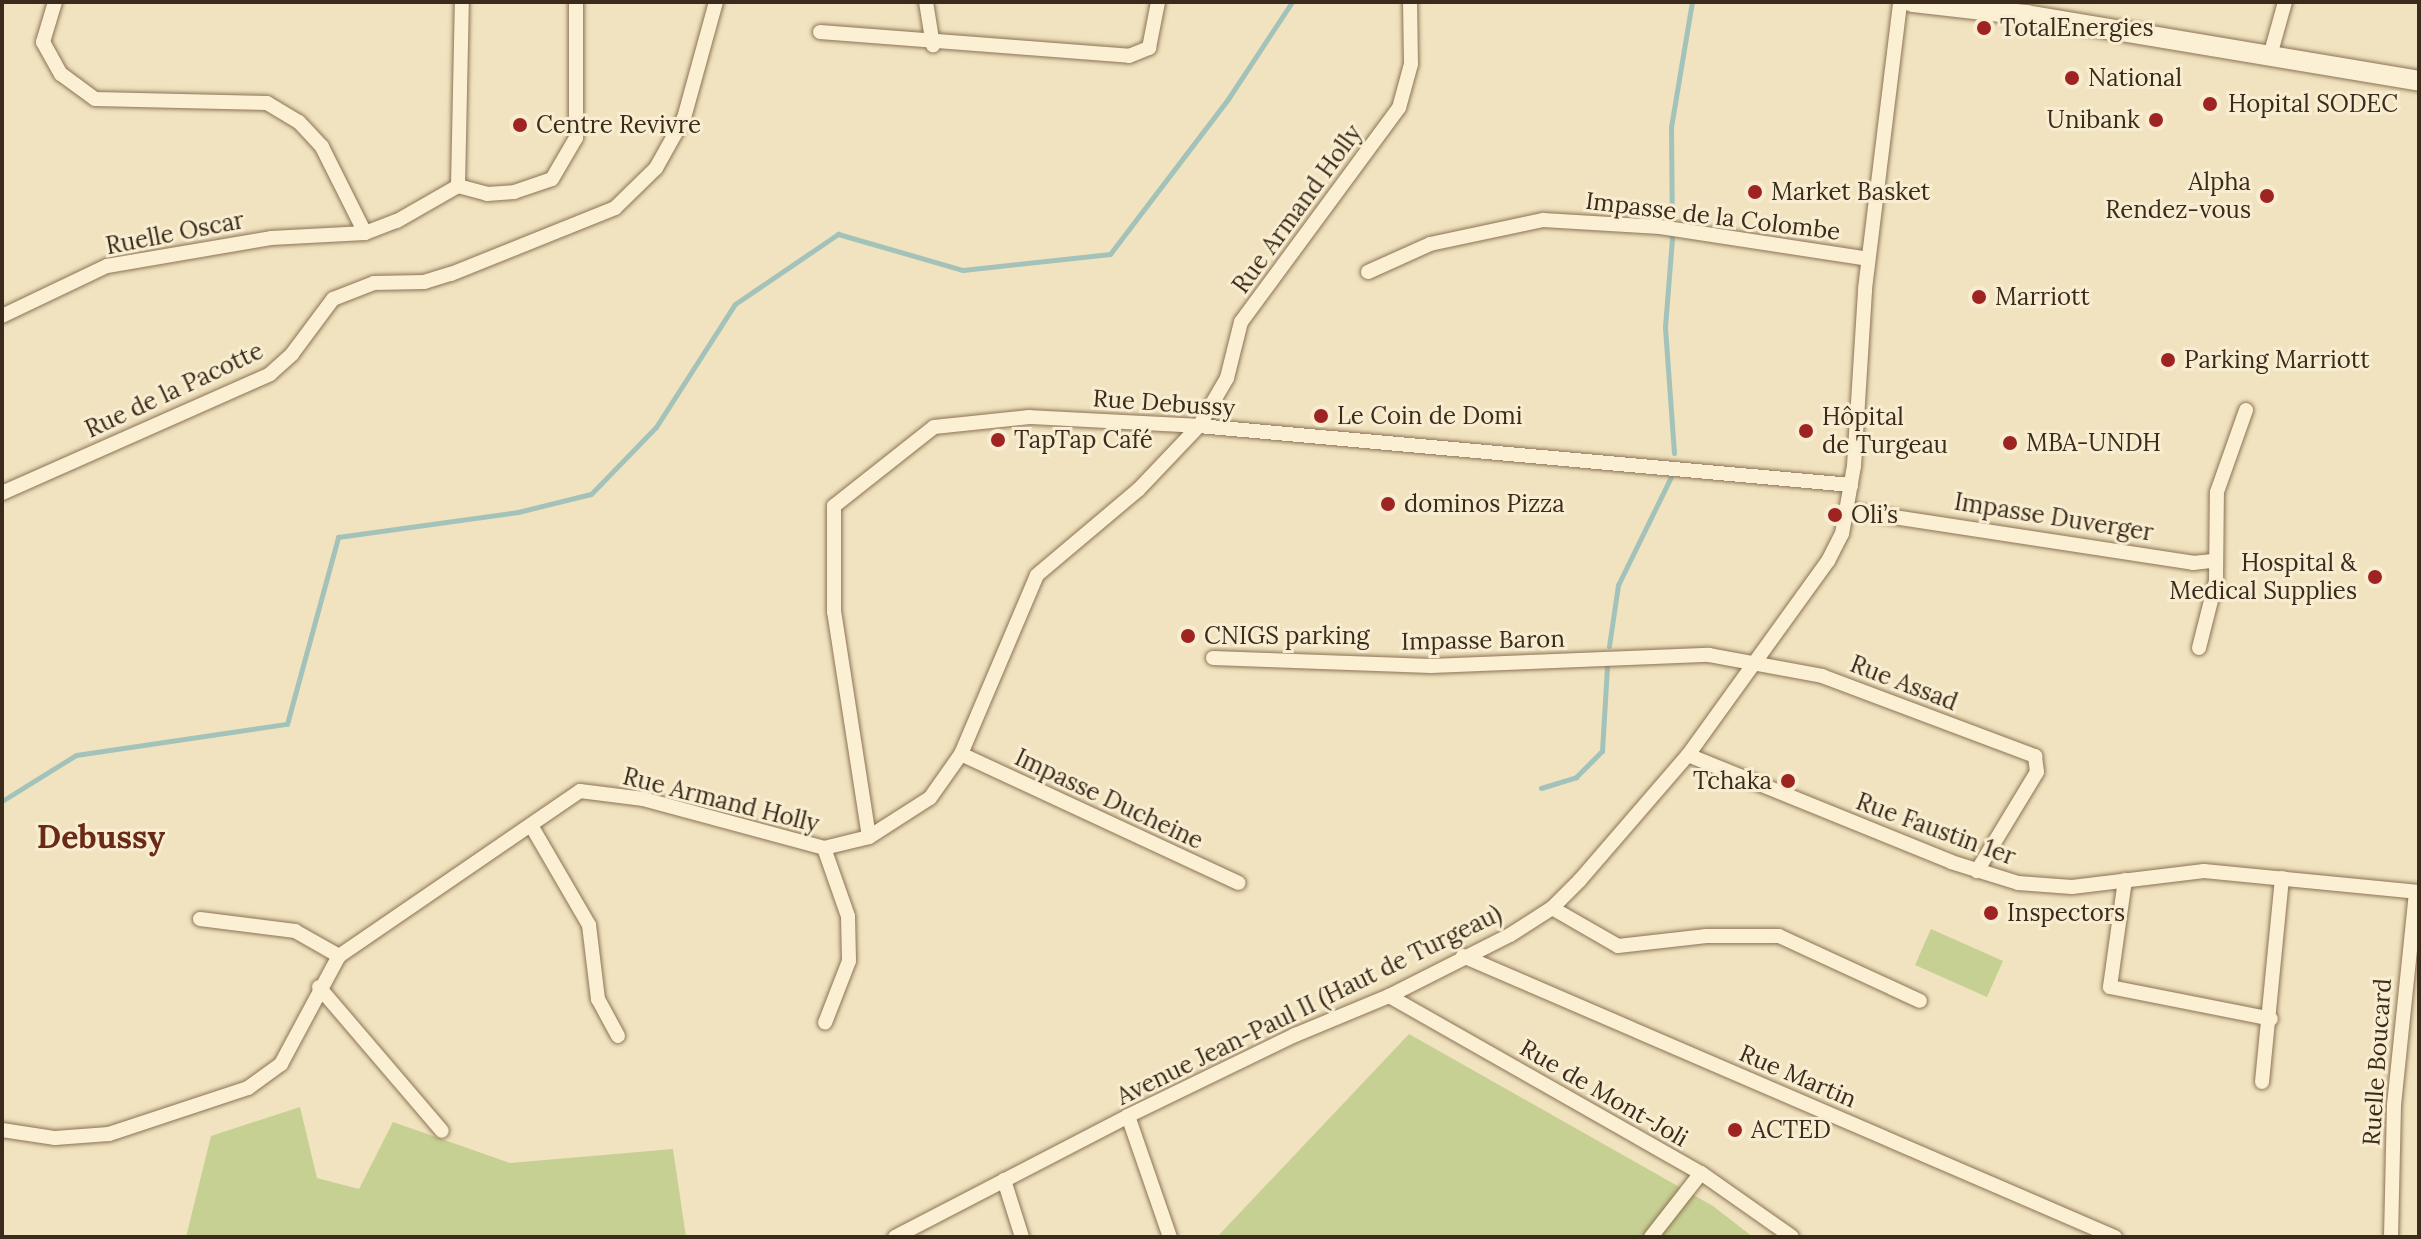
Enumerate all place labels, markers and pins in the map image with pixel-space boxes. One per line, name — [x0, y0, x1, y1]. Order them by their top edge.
place label: TotalEnergies — [2000, 14, 2154, 42]
marker: TotalEnergies — [1975, 19, 1993, 37]
place label: National — [2088, 64, 2182, 92]
marker: National — [2063, 69, 2081, 87]
place label: Hopital SODEC — [2228, 90, 2398, 118]
marker: Hopital SODEC — [2199, 93, 2221, 115]
place label: Unibank — [2047, 106, 2140, 134]
place label: Centre Revivre — [536, 111, 701, 139]
marker: Unibank — [2147, 111, 2165, 129]
marker: Centre Revivre — [511, 116, 529, 134]
place label: Alpha Rendez-vous — [2105, 168, 2251, 224]
place label: Market Basket — [1771, 178, 1930, 206]
marker: Market Basket — [1746, 183, 1764, 201]
marker: Alpha Rendez-vous — [2258, 187, 2276, 205]
place label: Marriott — [1995, 283, 2090, 311]
marker: Marriott — [1970, 288, 1988, 306]
place label: Parking Marriott — [2184, 346, 2370, 374]
marker: Parking Marriott — [2159, 351, 2177, 369]
place label: Le Coin de Domi — [1337, 402, 1522, 430]
place label: Hôpital de Turgeau — [1822, 403, 1948, 459]
marker: Le Coin de Domi — [1312, 407, 1330, 425]
marker: Hôpital de Turgeau — [1797, 422, 1815, 440]
place label: TapTap Café — [1014, 426, 1153, 454]
place label: MBA-UNDH — [2026, 429, 2161, 457]
marker: TapTap Café — [989, 431, 1007, 449]
marker: MBA-UNDH — [2001, 434, 2019, 452]
place label: dominos Pizza — [1404, 490, 1565, 518]
marker: dominos Pizza — [1379, 495, 1397, 513]
place label: Oli’s — [1851, 501, 1898, 529]
marker: Oli’s — [1826, 506, 1844, 524]
place label: Hospital & Medical Supplies — [2169, 549, 2357, 605]
marker: Hospital & Medical Supplies — [2364, 566, 2386, 588]
place label: CNIGS parking — [1204, 622, 1370, 650]
marker: CNIGS parking — [1179, 627, 1197, 645]
place label: Tchaka — [1693, 767, 1772, 795]
marker: Tchaka — [1779, 772, 1797, 790]
place label: Inspectors — [2007, 899, 2125, 927]
marker: Inspectors — [1982, 904, 2000, 922]
place label: ACTED — [1751, 1116, 1831, 1144]
marker: ACTED — [1726, 1121, 1744, 1139]

